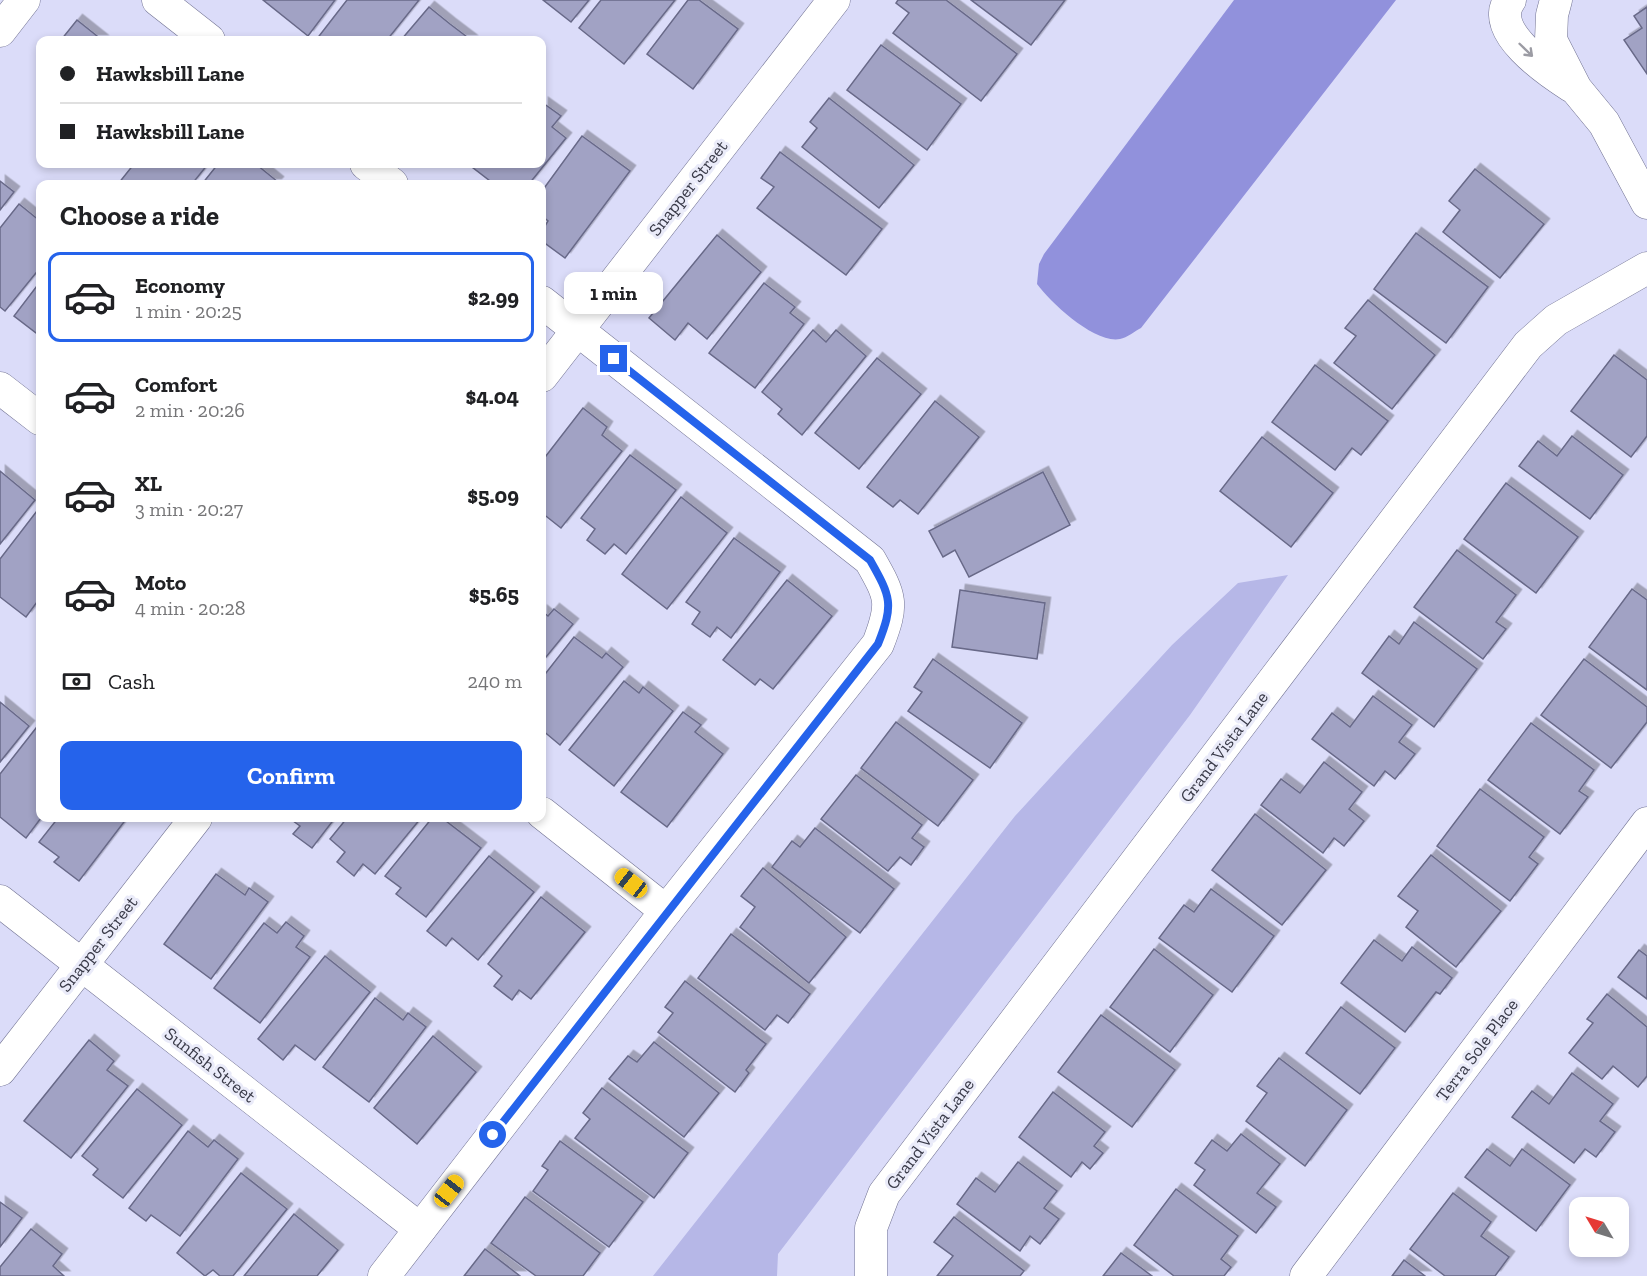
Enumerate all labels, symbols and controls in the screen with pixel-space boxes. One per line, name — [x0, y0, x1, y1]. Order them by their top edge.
one-way arrow — [1518, 43, 1533, 57]
text: Hawksbill Lane — [96, 60, 244, 87]
text: Hawksbill Lane — [96, 118, 244, 145]
street label: Snapper Street — [644, 135, 732, 240]
text: Choose a ride — [60, 200, 219, 232]
icon: car — [63, 270, 117, 324]
text: Economy — [135, 272, 225, 299]
callout: 1 min — [564, 272, 664, 314]
text: 1 min — [590, 281, 637, 305]
text: $2.99 — [468, 284, 519, 311]
text: 1 min · 20:25 — [135, 299, 242, 323]
route end — [600, 345, 627, 372]
icon: car — [63, 369, 117, 423]
text: Comfort — [135, 371, 217, 398]
text: $4.04 — [465, 383, 519, 410]
text: 2 min · 20:26 — [135, 398, 245, 422]
icon: car — [63, 468, 117, 522]
text: XL — [135, 470, 162, 497]
text: $5.09 — [467, 482, 519, 509]
text: 3 min · 20:27 — [135, 497, 243, 521]
icon: car — [63, 567, 117, 621]
text: Moto — [135, 569, 186, 596]
text: $5.65 — [469, 581, 519, 608]
text: 4 min · 20:28 — [135, 596, 245, 620]
icon: cash — [60, 665, 93, 698]
text: Cash — [108, 668, 155, 695]
text: 240 m — [468, 669, 522, 693]
street label: Grand Vista Lane — [1175, 687, 1273, 807]
button: Confirm — [60, 741, 522, 810]
car — [611, 865, 651, 901]
street label: Snapper Street — [54, 891, 142, 996]
street label: Terra Sole Place — [1431, 994, 1523, 1106]
street label: Sunfish Street — [160, 1023, 260, 1108]
street label: Grand Vista Lane — [881, 1074, 979, 1194]
route start — [479, 1121, 506, 1148]
car — [431, 1171, 467, 1211]
north arrow — [1569, 1197, 1629, 1257]
map controls — [1569, 1197, 1629, 1257]

